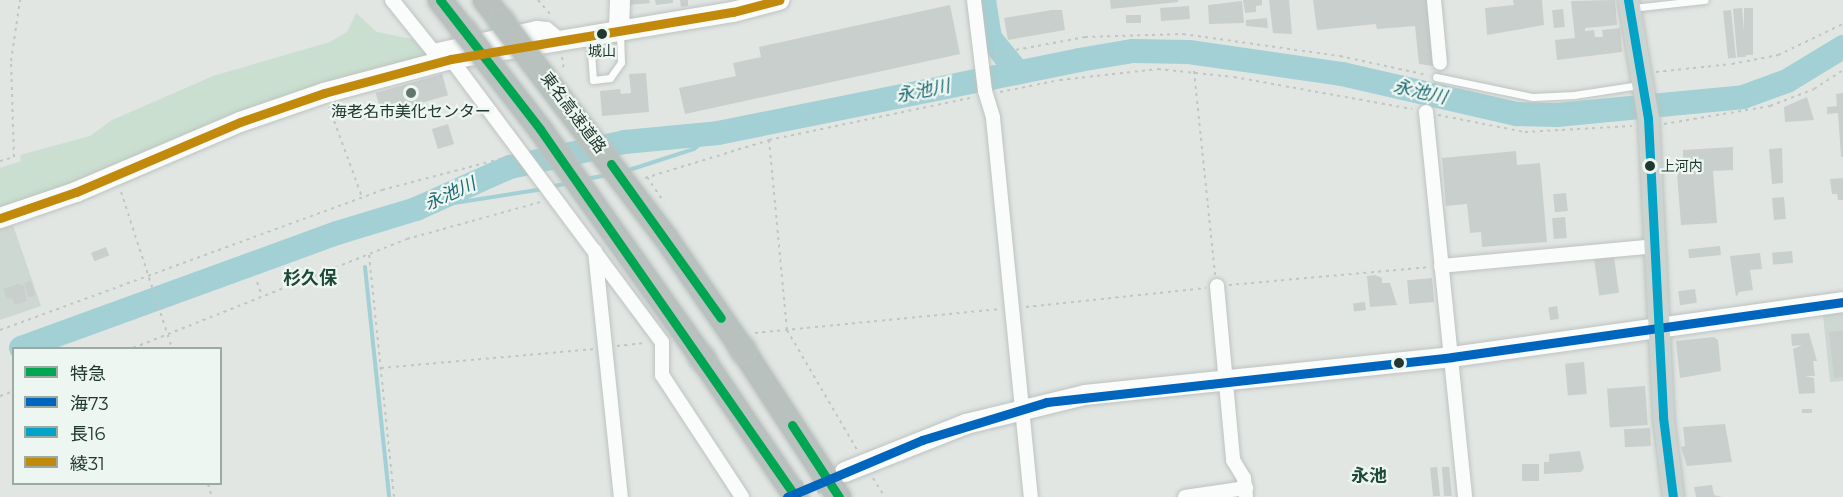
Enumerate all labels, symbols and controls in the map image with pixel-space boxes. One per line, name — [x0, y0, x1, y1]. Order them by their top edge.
marker: 城山 — [596, 28, 608, 40]
place label: 城山 — [588, 43, 616, 59]
street label: 東名高速道路 — [536, 69, 610, 157]
water label: 永池川 — [894, 75, 952, 107]
water label: 永池川 — [1391, 75, 1449, 109]
marker: 海老名市美化センター — [404, 86, 418, 100]
place label: 海老名市美化センター — [331, 102, 491, 122]
place label: 上河内 — [1661, 158, 1703, 174]
marker: 上河内 — [1644, 160, 1656, 172]
water label: 永池川 — [421, 173, 479, 215]
district label: 杉久保 — [283, 267, 337, 289]
legend — [12, 347, 222, 485]
unlabelled marker — [1393, 357, 1405, 369]
text: 特急 — [70, 363, 106, 385]
text: 海73 — [70, 393, 109, 415]
text: 長16 — [70, 423, 105, 445]
text: 綾31 — [70, 453, 105, 475]
district label: 永池 — [1351, 465, 1387, 487]

